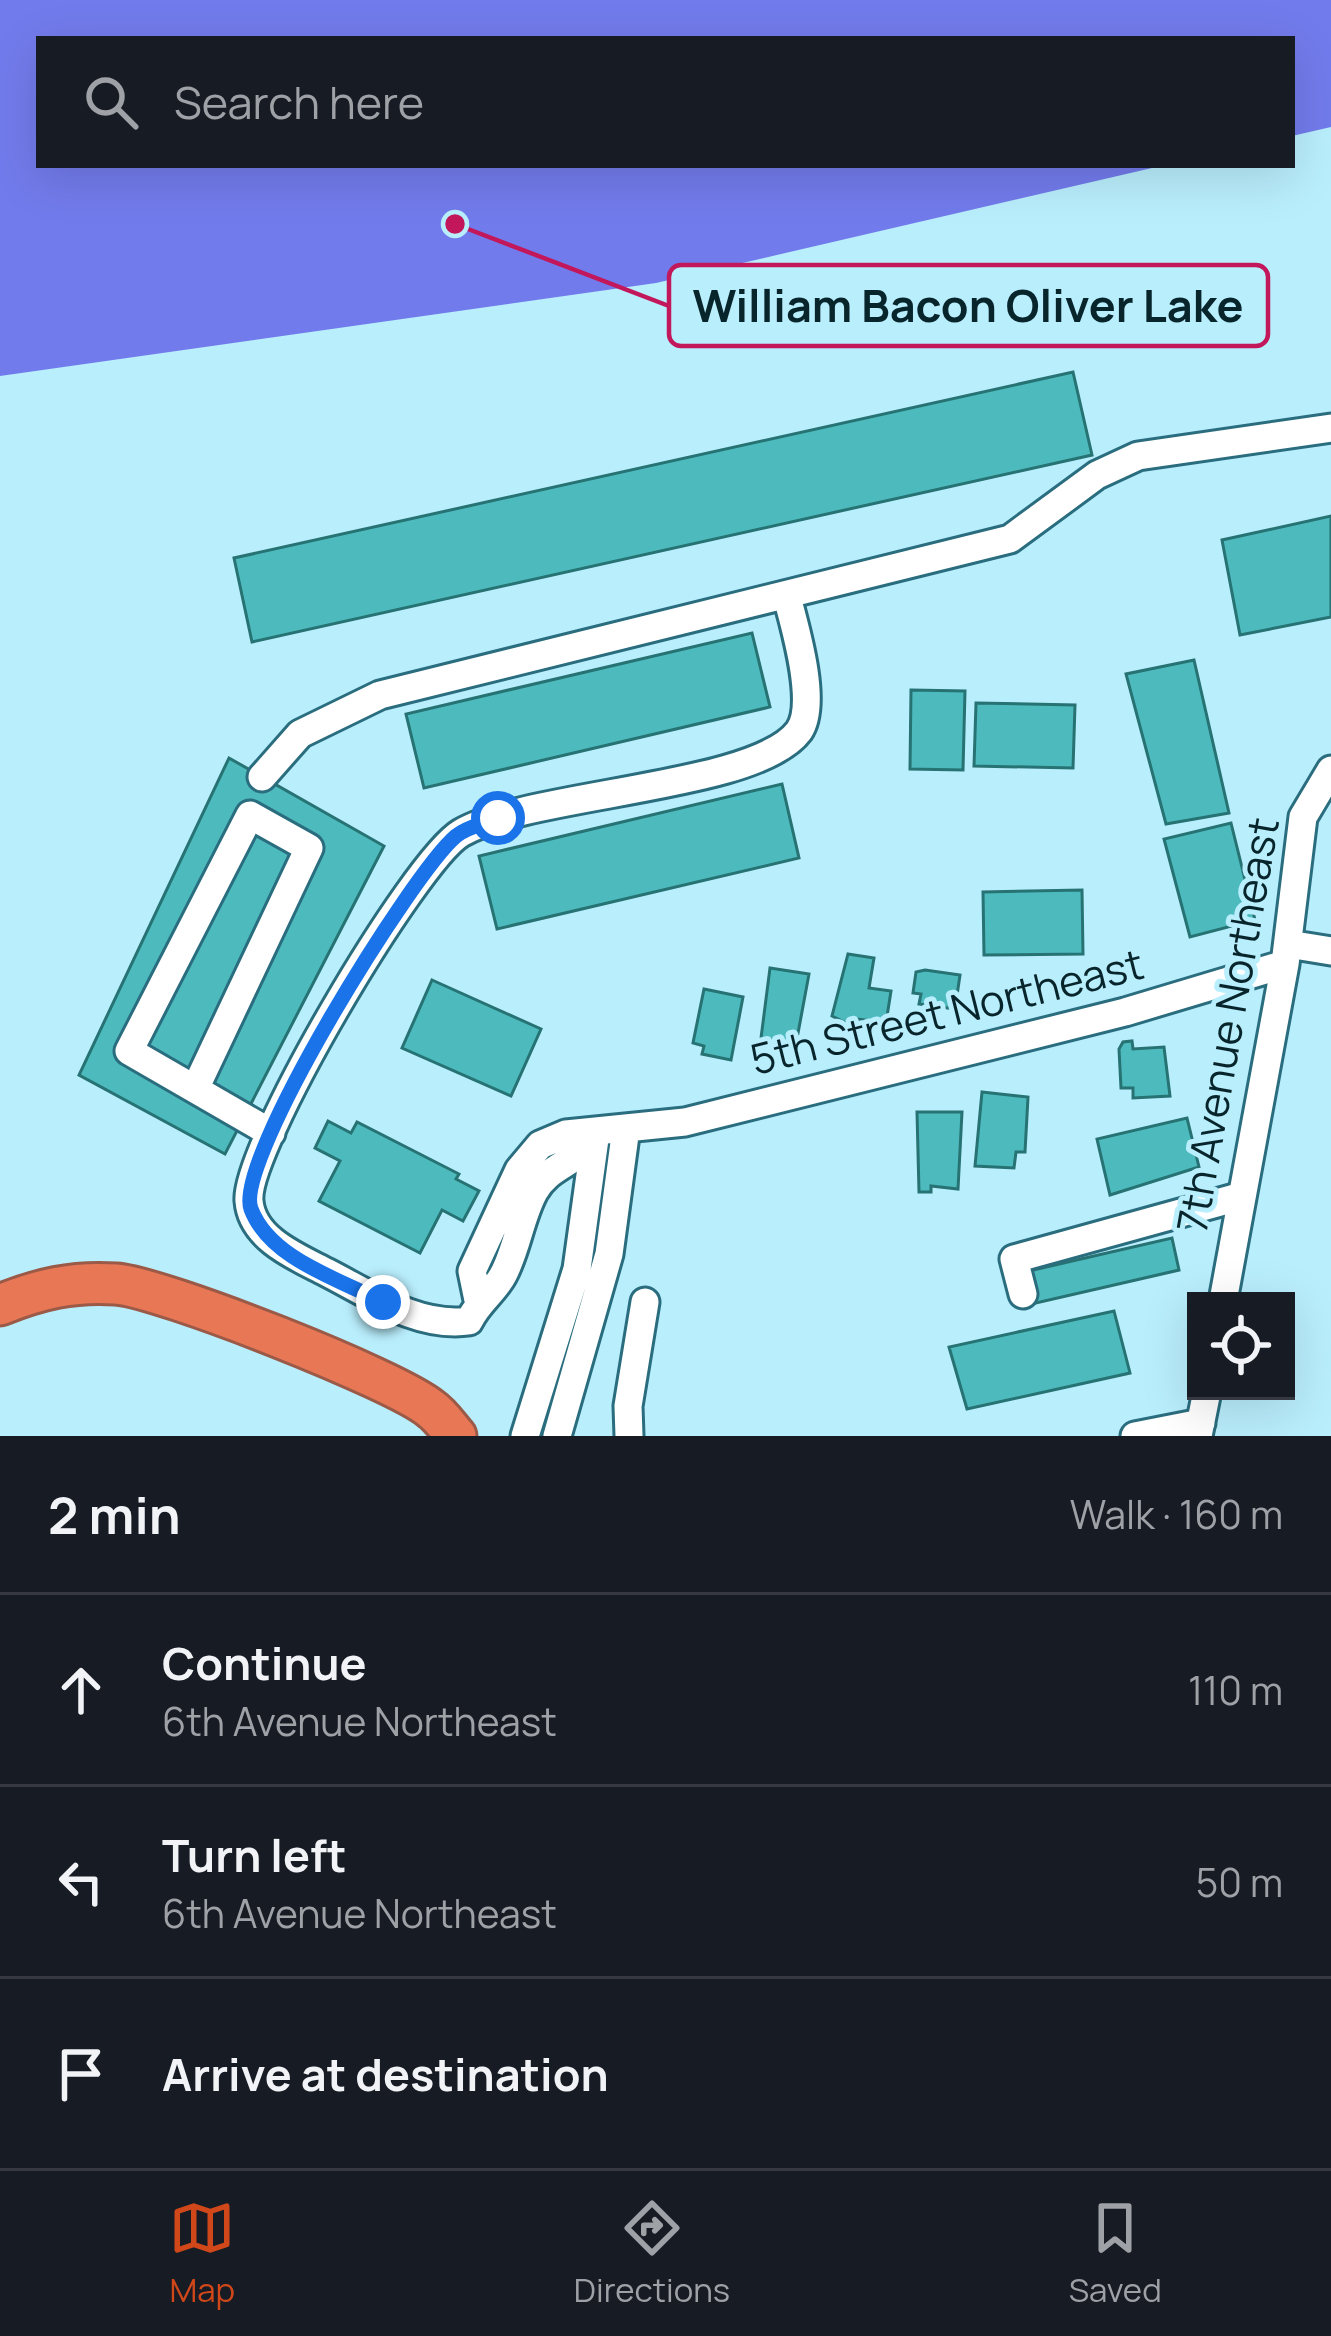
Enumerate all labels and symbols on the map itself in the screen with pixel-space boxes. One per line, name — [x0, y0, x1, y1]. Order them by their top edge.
callout: William Bacon Oliver Lake — [669, 265, 1268, 346]
text: William Bacon Oliver Lake — [692, 274, 1244, 336]
route start — [471, 791, 525, 845]
street label: 7th Avenue Northeast — [1162, 813, 1292, 1237]
street label: 5th Street Northeast — [744, 934, 1149, 1088]
route end — [356, 1275, 410, 1329]

